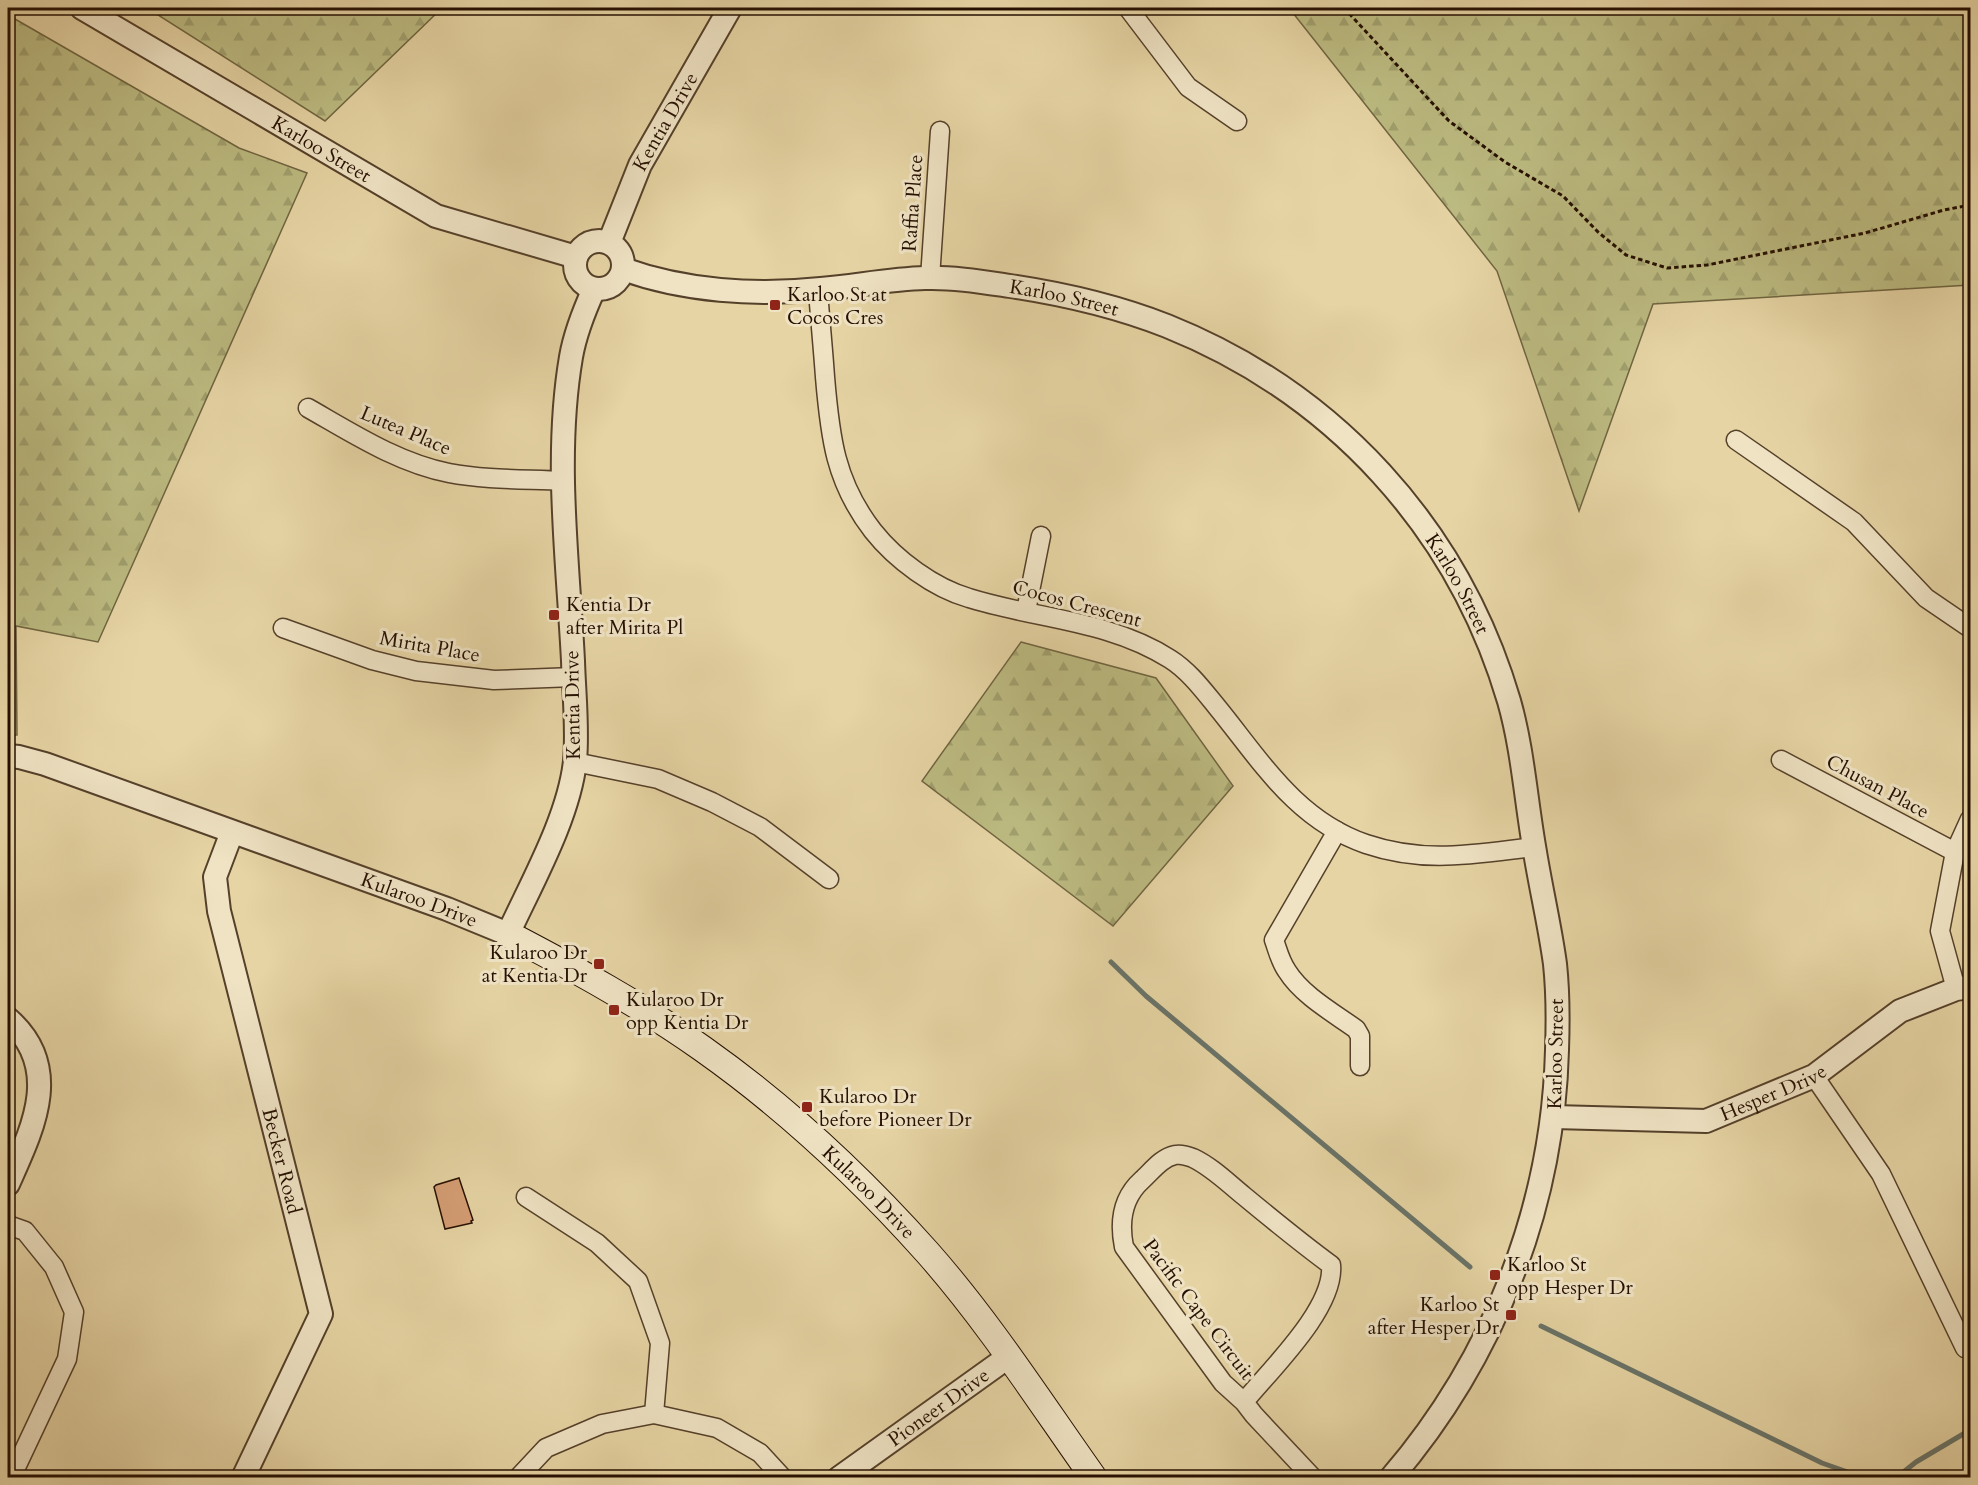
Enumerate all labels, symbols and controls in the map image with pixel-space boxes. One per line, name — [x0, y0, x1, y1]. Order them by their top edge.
street label: Kentia Drive — [626, 67, 704, 176]
street label: Karloo Street — [267, 109, 377, 189]
street label: Raffia Place — [896, 153, 929, 253]
street label: Karloo Street — [1008, 273, 1123, 323]
place label: Karloo St at Cocos Cres — [787, 281, 887, 331]
marker: Karloo St at Cocos Cres — [768, 298, 782, 312]
street label: Lutea Place — [356, 399, 455, 462]
street label: Karloo Street — [1419, 528, 1496, 639]
street label: Cocos Crescent — [1009, 573, 1145, 634]
place label: Kentia Dr after Mirita Pl — [566, 591, 683, 641]
marker: Kentia Dr after Mirita Pl — [547, 608, 561, 622]
street label: Mirita Place — [378, 624, 482, 669]
street label: Kentia Drive — [558, 650, 587, 760]
street label: Chusan Place — [1822, 748, 1934, 825]
street label: Kularoo Drive — [357, 866, 481, 934]
place label: Kularoo Dr at Kentia Dr — [482, 939, 588, 989]
marker: Kularoo Dr at Kentia Dr — [592, 957, 606, 971]
place label: Kularoo Dr opp Kentia Dr — [626, 986, 749, 1036]
street label: Karloo Street — [1541, 998, 1570, 1110]
marker: Kularoo Dr opp Kentia Dr — [607, 1003, 621, 1017]
street label: Hesper Drive — [1716, 1058, 1833, 1128]
place label: Kularoo Dr before Pioneer Dr — [819, 1083, 972, 1133]
marker: Kularoo Dr before Pioneer Dr — [800, 1100, 814, 1114]
street label: Becker Road — [255, 1105, 308, 1217]
street label: Kularoo Drive — [816, 1139, 922, 1245]
street label: Pacific Cape Circuit — [1137, 1233, 1261, 1386]
place label: Karloo St opp Hesper Dr — [1507, 1251, 1634, 1301]
marker: Karloo St opp Hesper Dr — [1488, 1268, 1502, 1282]
place label: Karloo St after Hesper Dr — [1368, 1291, 1500, 1341]
marker: Karloo St after Hesper Dr — [1504, 1308, 1518, 1322]
street label: Pioneer Drive — [882, 1362, 995, 1453]

